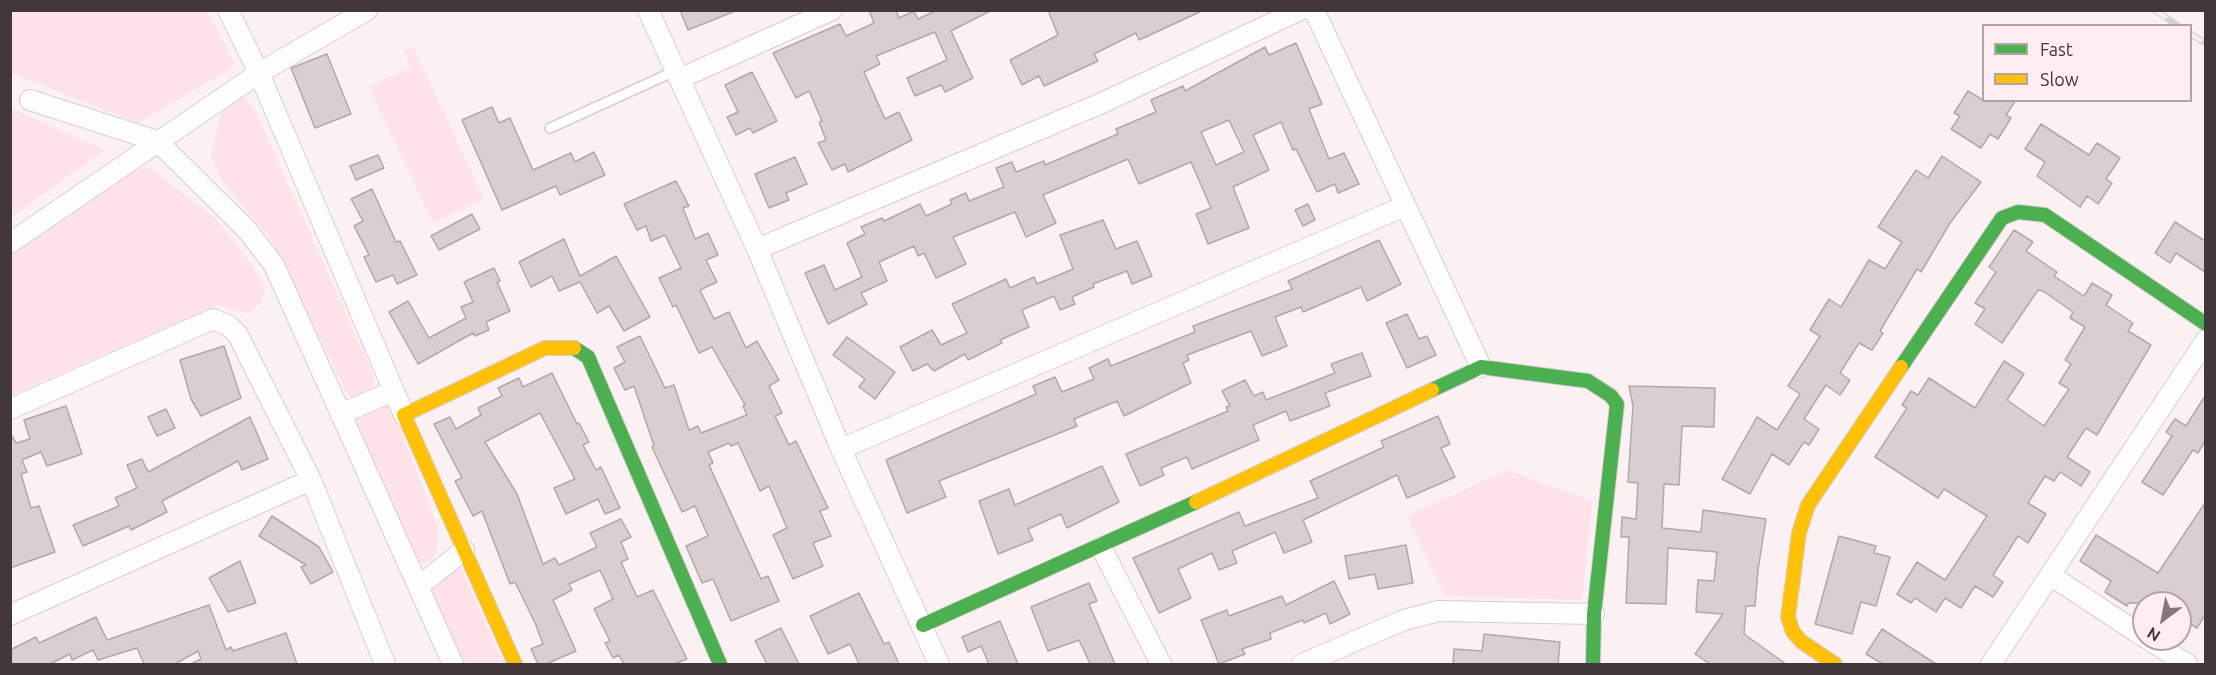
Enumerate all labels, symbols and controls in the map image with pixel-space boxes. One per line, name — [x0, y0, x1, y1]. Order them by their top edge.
legend — [1982, 24, 2192, 102]
text: Fast — [2040, 39, 2073, 59]
text: Slow — [2040, 69, 2079, 89]
north arrow — [2132, 591, 2192, 651]
text: N — [2144, 624, 2163, 645]

